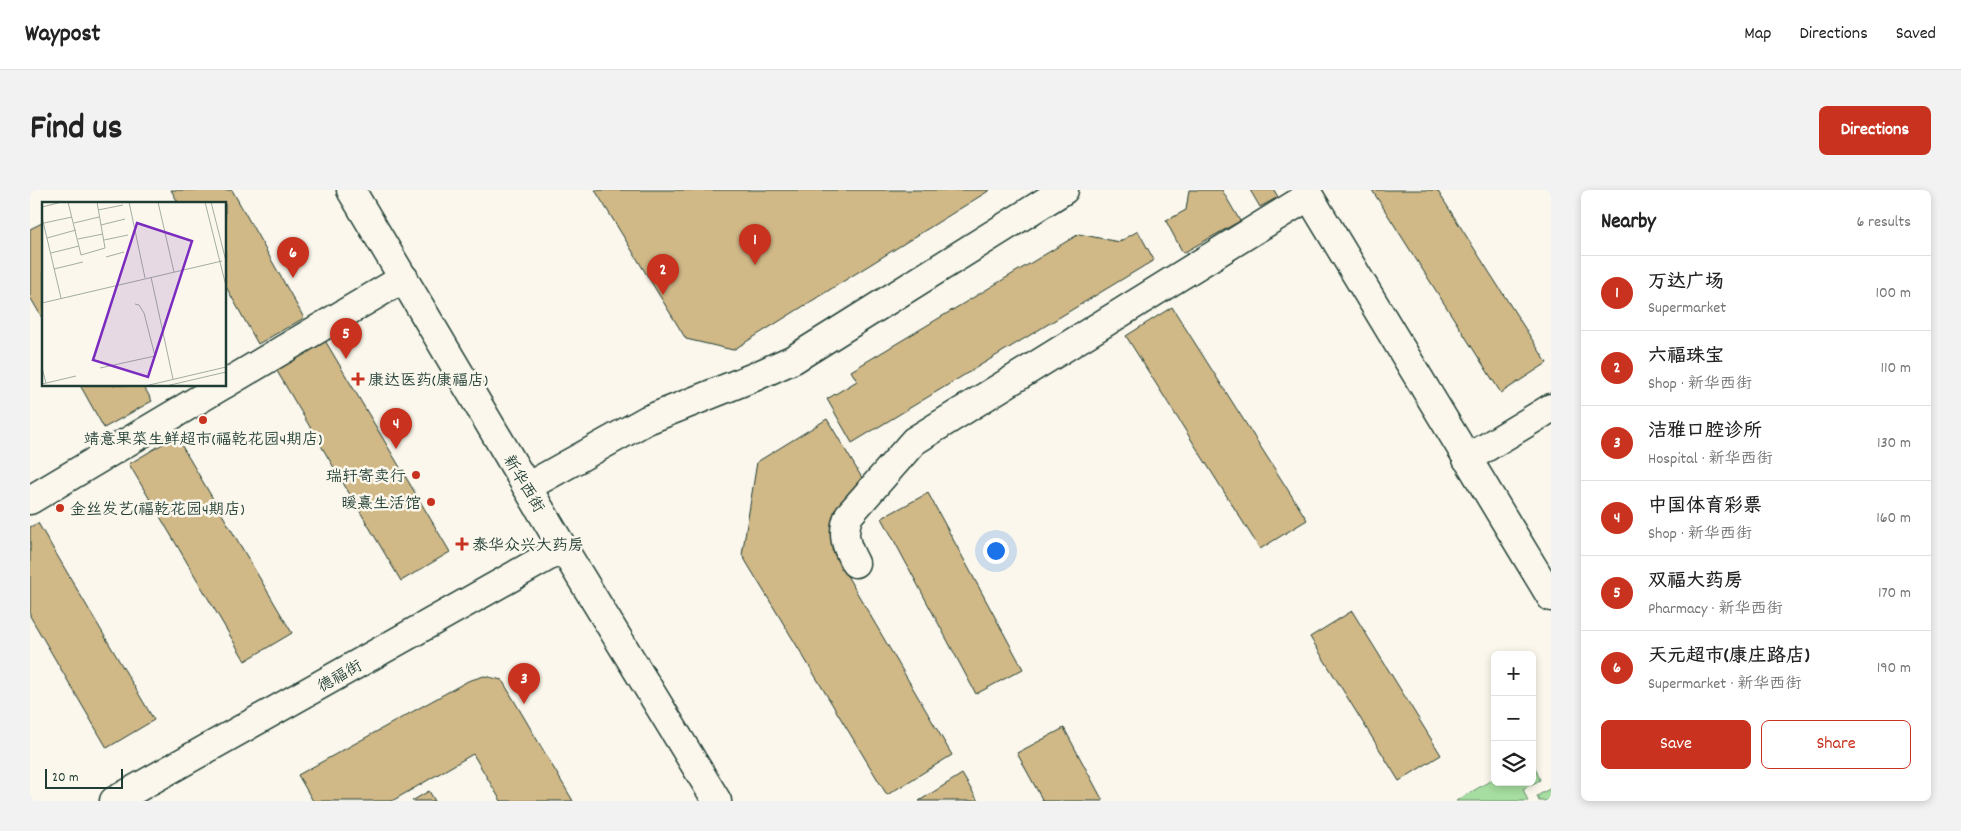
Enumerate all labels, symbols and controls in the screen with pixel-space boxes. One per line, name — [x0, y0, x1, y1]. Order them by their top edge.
text: Waypost — [25, 18, 100, 52]
text: Map — [1744, 22, 1771, 47]
text: Directions — [1799, 22, 1868, 47]
text: Saved — [1896, 22, 1936, 47]
text: Find us — [30, 105, 122, 155]
button: Directions — [1819, 106, 1931, 155]
inset map — [42, 202, 226, 386]
text: Nearby — [1601, 208, 1656, 238]
text: 6 results — [1856, 211, 1911, 234]
pin: 1 — [739, 224, 771, 265]
pin: 6 — [277, 237, 309, 278]
pin: 2 — [647, 254, 679, 295]
text: 万达广场 — [1648, 270, 1724, 297]
text: 1 — [1615, 282, 1619, 305]
text: 100 m — [1875, 282, 1911, 305]
text: Supermarket — [1648, 297, 1726, 320]
pin: 5 — [330, 318, 362, 359]
text: 六福珠宝 — [1648, 344, 1724, 371]
text: 2 — [1614, 357, 1621, 380]
text: 110 m — [1881, 357, 1911, 380]
place label: 康达医药(康福店) — [368, 370, 488, 393]
marker: 康达医药(康福店) — [352, 373, 364, 385]
text: Shop · 新华西街 — [1648, 373, 1752, 396]
pin: 4 — [380, 408, 412, 449]
marker: 靖意果菜生鲜超市(福乾花园4期店) — [197, 414, 209, 426]
text: 洁雅口腔诊所 — [1648, 419, 1762, 446]
place label: 靖意果菜生鲜超市(福乾花园4期店) — [84, 429, 322, 452]
text: 3 — [1613, 432, 1621, 455]
text: 130 m — [1877, 432, 1911, 455]
text: Hospital · 新华西街 — [1648, 448, 1773, 471]
street label: 新华西街 — [497, 451, 549, 518]
place label: 瑞轩寄卖行 — [326, 466, 406, 489]
marker: 瑞轩寄卖行 — [410, 469, 422, 481]
place label: 暖熹生活馆 — [341, 493, 421, 516]
text: 中国体育彩票 — [1648, 494, 1762, 521]
marker: 暖熹生活馆 — [425, 496, 437, 508]
place label: 金丝发艺(福乾花园4期店) — [70, 499, 245, 522]
marker: 金丝发艺(福乾花园4期店) — [54, 502, 66, 514]
text: 4 — [1614, 507, 1620, 530]
text: 160 m — [1876, 507, 1911, 530]
text: Shop · 新华西街 — [1648, 523, 1752, 546]
place label: 泰华众兴大药房 — [472, 535, 584, 558]
marker: 泰华众兴大药房 — [456, 538, 468, 550]
your location — [983, 538, 1009, 564]
text: 双福大药房 — [1648, 569, 1743, 596]
text: 5 — [1613, 582, 1621, 605]
text: 170 m — [1878, 582, 1911, 605]
text: Pharmacy · 新华西街 — [1648, 598, 1782, 621]
text: 天元超市(康庄路店) — [1648, 644, 1810, 671]
map controls — [1491, 651, 1536, 786]
button: + — [1491, 651, 1536, 696]
street label: 德福街 — [314, 655, 367, 699]
text: 6 — [1613, 657, 1621, 680]
text: 190 m — [1877, 657, 1911, 680]
pin: 3 — [508, 663, 540, 704]
text: Supermarket · 新华西街 — [1648, 673, 1801, 696]
button: − — [1491, 696, 1536, 741]
button: Save — [1601, 720, 1751, 769]
button: Share — [1761, 720, 1911, 769]
button: layers — [1491, 741, 1536, 786]
scale bar — [45, 766, 122, 789]
text: 20 m — [52, 768, 79, 788]

